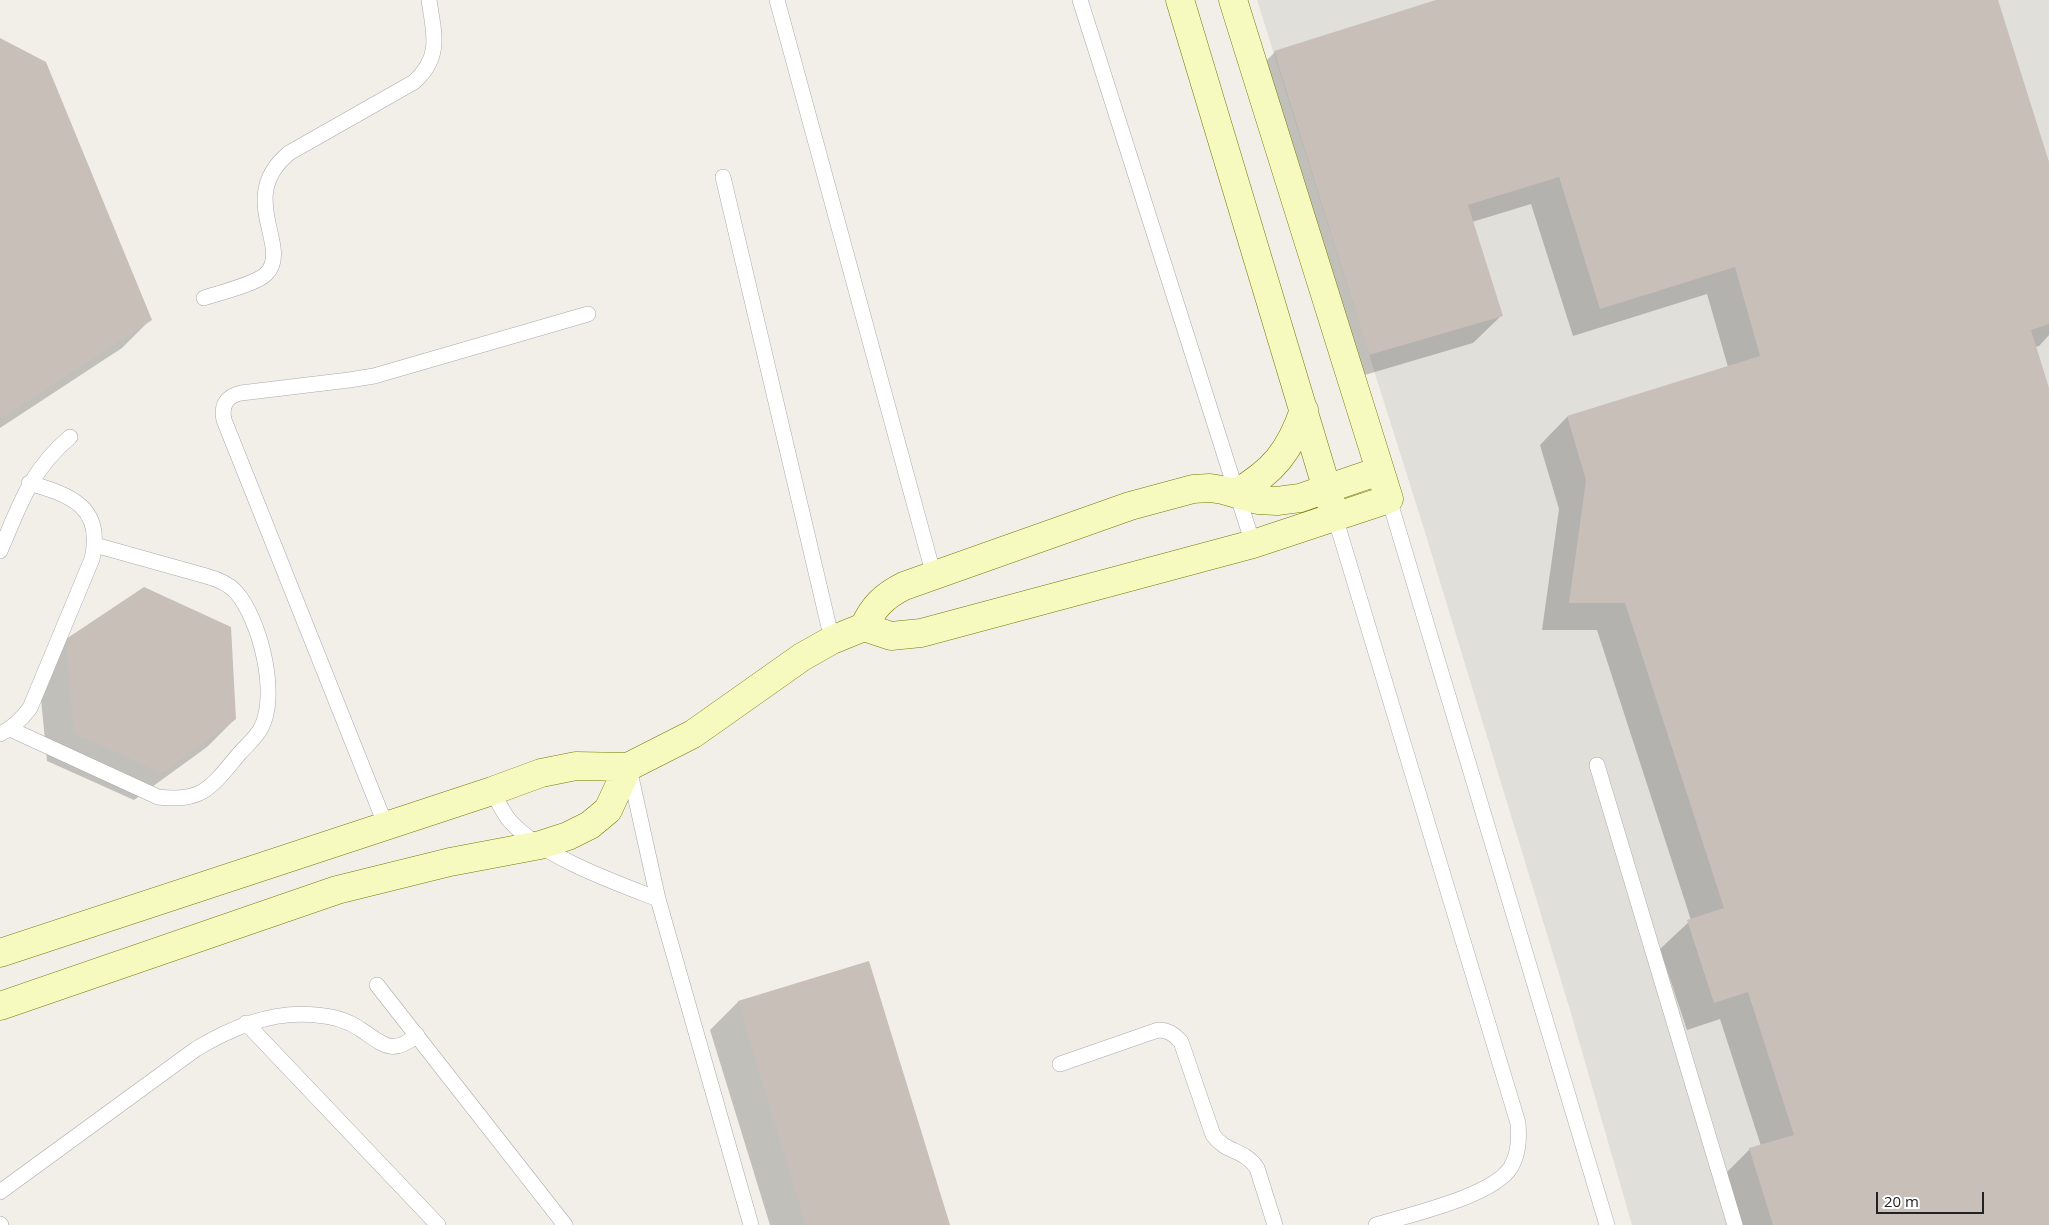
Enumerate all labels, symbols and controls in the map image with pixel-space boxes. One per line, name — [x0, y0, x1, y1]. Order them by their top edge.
scale bar — [1879, 1182, 1986, 1214]
text: 20 m — [1884, 1191, 1919, 1211]

